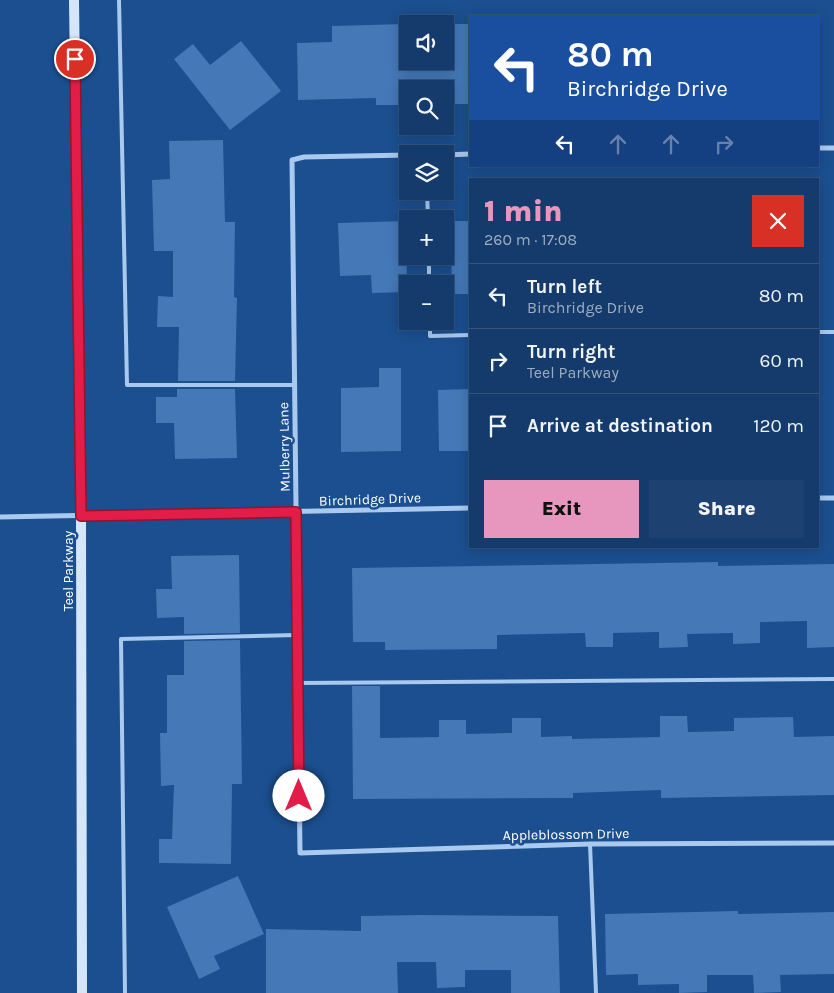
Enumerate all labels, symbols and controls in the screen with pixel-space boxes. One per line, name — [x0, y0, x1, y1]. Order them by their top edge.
map controls — [399, 15, 454, 330]
button: sound — [399, 15, 454, 70]
text: 80 m — [567, 34, 654, 75]
icon: left — [484, 35, 549, 100]
pin — [54, 38, 96, 80]
icon: arrive — [61, 45, 89, 73]
text: Birchridge Drive — [567, 76, 728, 102]
button: search — [399, 80, 454, 135]
icon: left — [551, 130, 579, 158]
icon: ahead — [604, 130, 632, 158]
icon: ahead — [657, 130, 685, 158]
icon: right — [710, 130, 738, 158]
button: layers — [399, 145, 454, 200]
text: 1 min — [484, 193, 563, 229]
button: close — [752, 195, 804, 247]
button: + — [399, 210, 454, 265]
text: 260 m · 17:08 — [484, 230, 577, 249]
button: − — [399, 275, 454, 330]
text: Turn left — [527, 276, 602, 298]
icon: left — [484, 282, 512, 310]
text: 80 m — [759, 285, 804, 307]
text: Birchridge Drive — [527, 298, 644, 317]
text: Turn right — [527, 341, 616, 363]
icon: right — [484, 347, 512, 375]
text: 60 m — [760, 350, 804, 372]
text: Teel Parkway — [527, 363, 619, 382]
street label: Mulberry Lane — [275, 402, 294, 492]
icon: arrive — [484, 412, 512, 440]
text: Arrive at destination — [527, 415, 713, 437]
text: 120 m — [753, 415, 804, 437]
button: Exit — [484, 480, 639, 538]
button: Share — [649, 480, 804, 538]
street label: Birchridge Drive — [319, 489, 421, 510]
street label: Teel Parkway — [60, 530, 77, 611]
position arrow — [272, 769, 324, 821]
street label: Appleblossom Drive — [502, 825, 630, 844]

